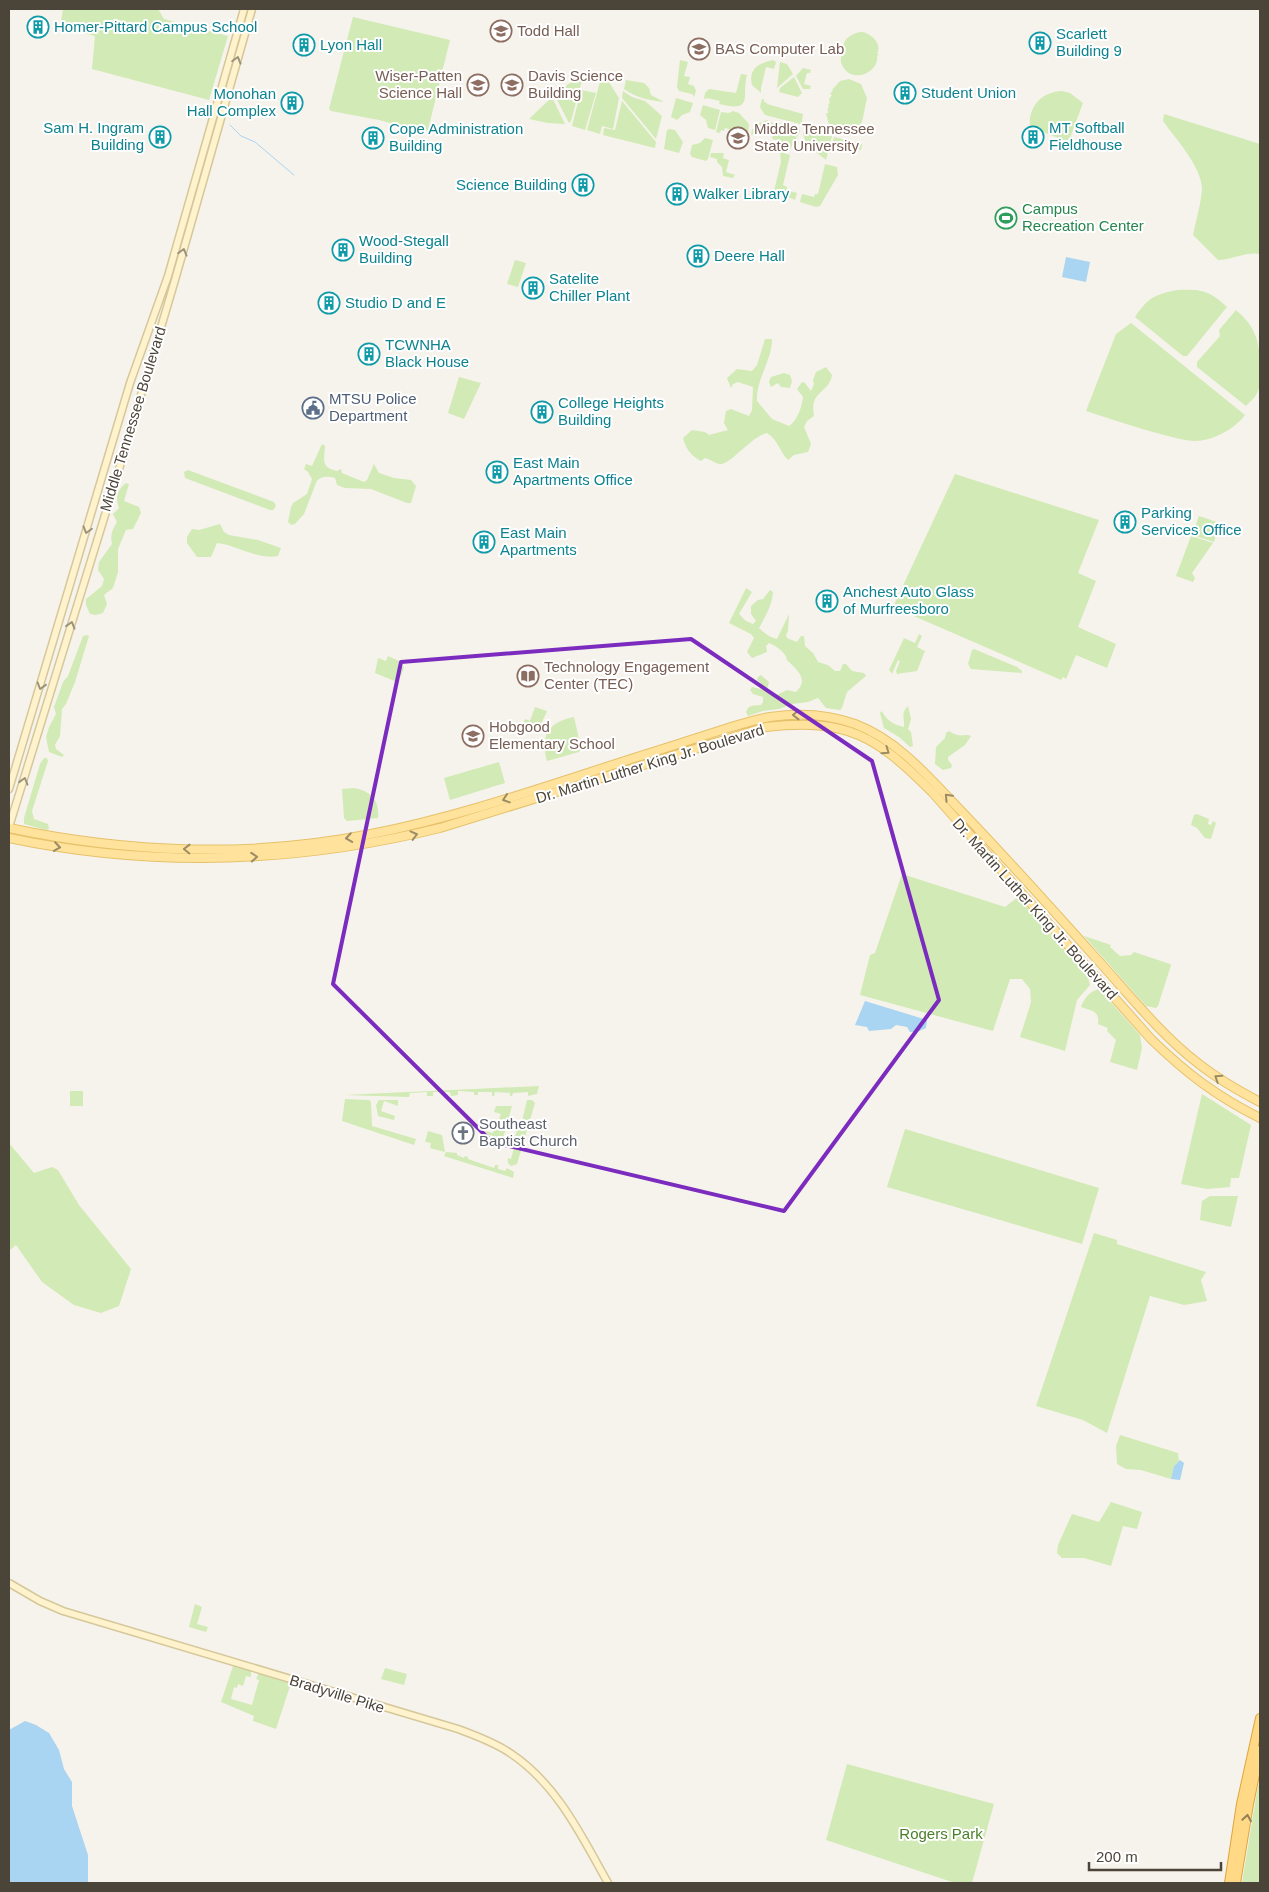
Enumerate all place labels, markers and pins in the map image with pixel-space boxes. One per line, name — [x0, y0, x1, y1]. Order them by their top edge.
building icon: Homer-Pittard Campus School — [26, 15, 50, 39]
place label: Homer-Pittard Campus School — [54, 18, 257, 35]
school or university icon: Todd Hall — [489, 19, 513, 43]
place label: Todd Hall — [517, 22, 580, 39]
place label: Scarlett Building 9 — [1056, 25, 1122, 59]
building icon: Scarlett Building 9 — [1028, 31, 1052, 55]
building icon: Lyon Hall — [292, 33, 316, 57]
place label: Lyon Hall — [320, 36, 382, 53]
school or university icon: BAS Computer Lab — [687, 37, 711, 61]
place label: BAS Computer Lab — [715, 40, 844, 57]
place label: Wiser-Patten Science Hall — [375, 67, 462, 101]
place label: Davis Science Building — [528, 67, 623, 101]
school or university icon: Wiser-Patten Science Hall — [466, 73, 490, 97]
school or university icon: Davis Science Building — [500, 73, 524, 97]
building icon: Student Union — [893, 81, 917, 105]
place label: Student Union — [921, 84, 1016, 101]
place label: Monohan Hall Complex — [187, 85, 276, 119]
building icon: Monohan Hall Complex — [280, 91, 304, 115]
place label: Sam H. Ingram Building — [43, 119, 144, 153]
place label: MT Softball Fieldhouse — [1049, 119, 1125, 153]
place label: Cope Administration Building — [389, 120, 523, 154]
place label: Middle Tennessee State University — [754, 120, 875, 154]
building icon: Sam H. Ingram Building — [148, 125, 172, 149]
building icon: MT Softball Fieldhouse — [1021, 125, 1045, 149]
building icon: Cope Administration Building — [361, 126, 385, 150]
school or university icon: Middle Tennessee State University — [726, 126, 750, 150]
building icon: Science Building — [571, 173, 595, 197]
place label: Science Building — [456, 176, 567, 193]
building icon: Walker Library — [665, 182, 689, 206]
place label: Walker Library — [693, 185, 790, 202]
place label: Campus Recreation Center — [1022, 200, 1144, 234]
sports icon: Campus Recreation Center — [994, 206, 1018, 230]
place label: Wood-Stegall Building — [359, 232, 449, 266]
building icon: Wood-Stegall Building — [331, 238, 355, 262]
building icon: Deere Hall — [686, 244, 710, 268]
place label: Deere Hall — [714, 247, 785, 264]
place label: Satelite Chiller Plant — [549, 270, 631, 304]
building icon: Satelite Chiller Plant — [521, 276, 545, 300]
building icon: Studio D and E — [317, 291, 341, 315]
place label: Studio D and E — [345, 294, 446, 311]
place label: TCWNHA Black House — [385, 336, 469, 370]
building icon: TCWNHA Black House — [357, 342, 381, 366]
place label: MTSU Police Department — [329, 390, 417, 424]
place label: College Heights Building — [558, 394, 664, 428]
public building icon: MTSU Police Department — [301, 396, 325, 420]
building icon: College Heights Building — [530, 400, 554, 424]
place label: East Main Apartments Office — [513, 454, 633, 488]
building icon: East Main Apartments Office — [485, 460, 509, 484]
place label: Parking Services Office — [1141, 504, 1242, 538]
building icon: Parking Services Office — [1113, 510, 1137, 534]
place label: East Main Apartments — [500, 524, 577, 558]
building icon: East Main Apartments — [472, 530, 496, 554]
place label: Anchest Auto Glass of Murfreesboro — [843, 583, 974, 617]
building icon: Anchest Auto Glass of Murfreesboro — [815, 589, 839, 613]
place label: Technology Engagement Center (TEC) — [544, 658, 710, 692]
library icon: Technology Engagement Center (TEC) — [516, 664, 540, 688]
place label: Hobgood Elementary School — [489, 718, 615, 752]
school or university icon: Hobgood Elementary School — [461, 724, 485, 748]
place label: Southeast Baptist Church — [479, 1115, 577, 1149]
church icon: Southeast Baptist Church — [451, 1121, 475, 1145]

